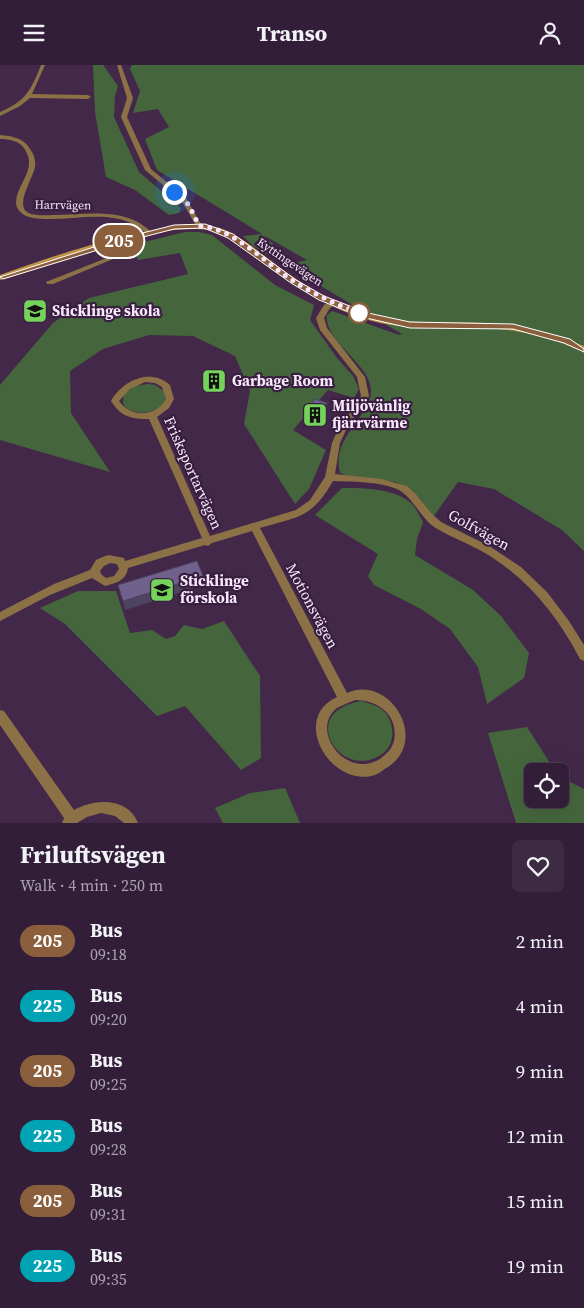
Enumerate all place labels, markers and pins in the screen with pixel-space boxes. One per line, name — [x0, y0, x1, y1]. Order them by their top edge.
school or university icon: Sticklinge skola — [22, 298, 48, 324]
place label: Sticklinge skola — [52, 300, 161, 321]
unlabelled marker — [348, 302, 370, 324]
building icon: Garbage Room — [201, 368, 227, 394]
place label: Garbage Room — [232, 370, 333, 391]
place label: Miljövänlig fjärrvärme — [332, 395, 410, 433]
building icon: Miljövänlig fjärrvärme — [302, 402, 328, 428]
place label: Sticklinge förskola — [180, 570, 249, 608]
school or university icon: Sticklinge förskola — [149, 577, 175, 603]

